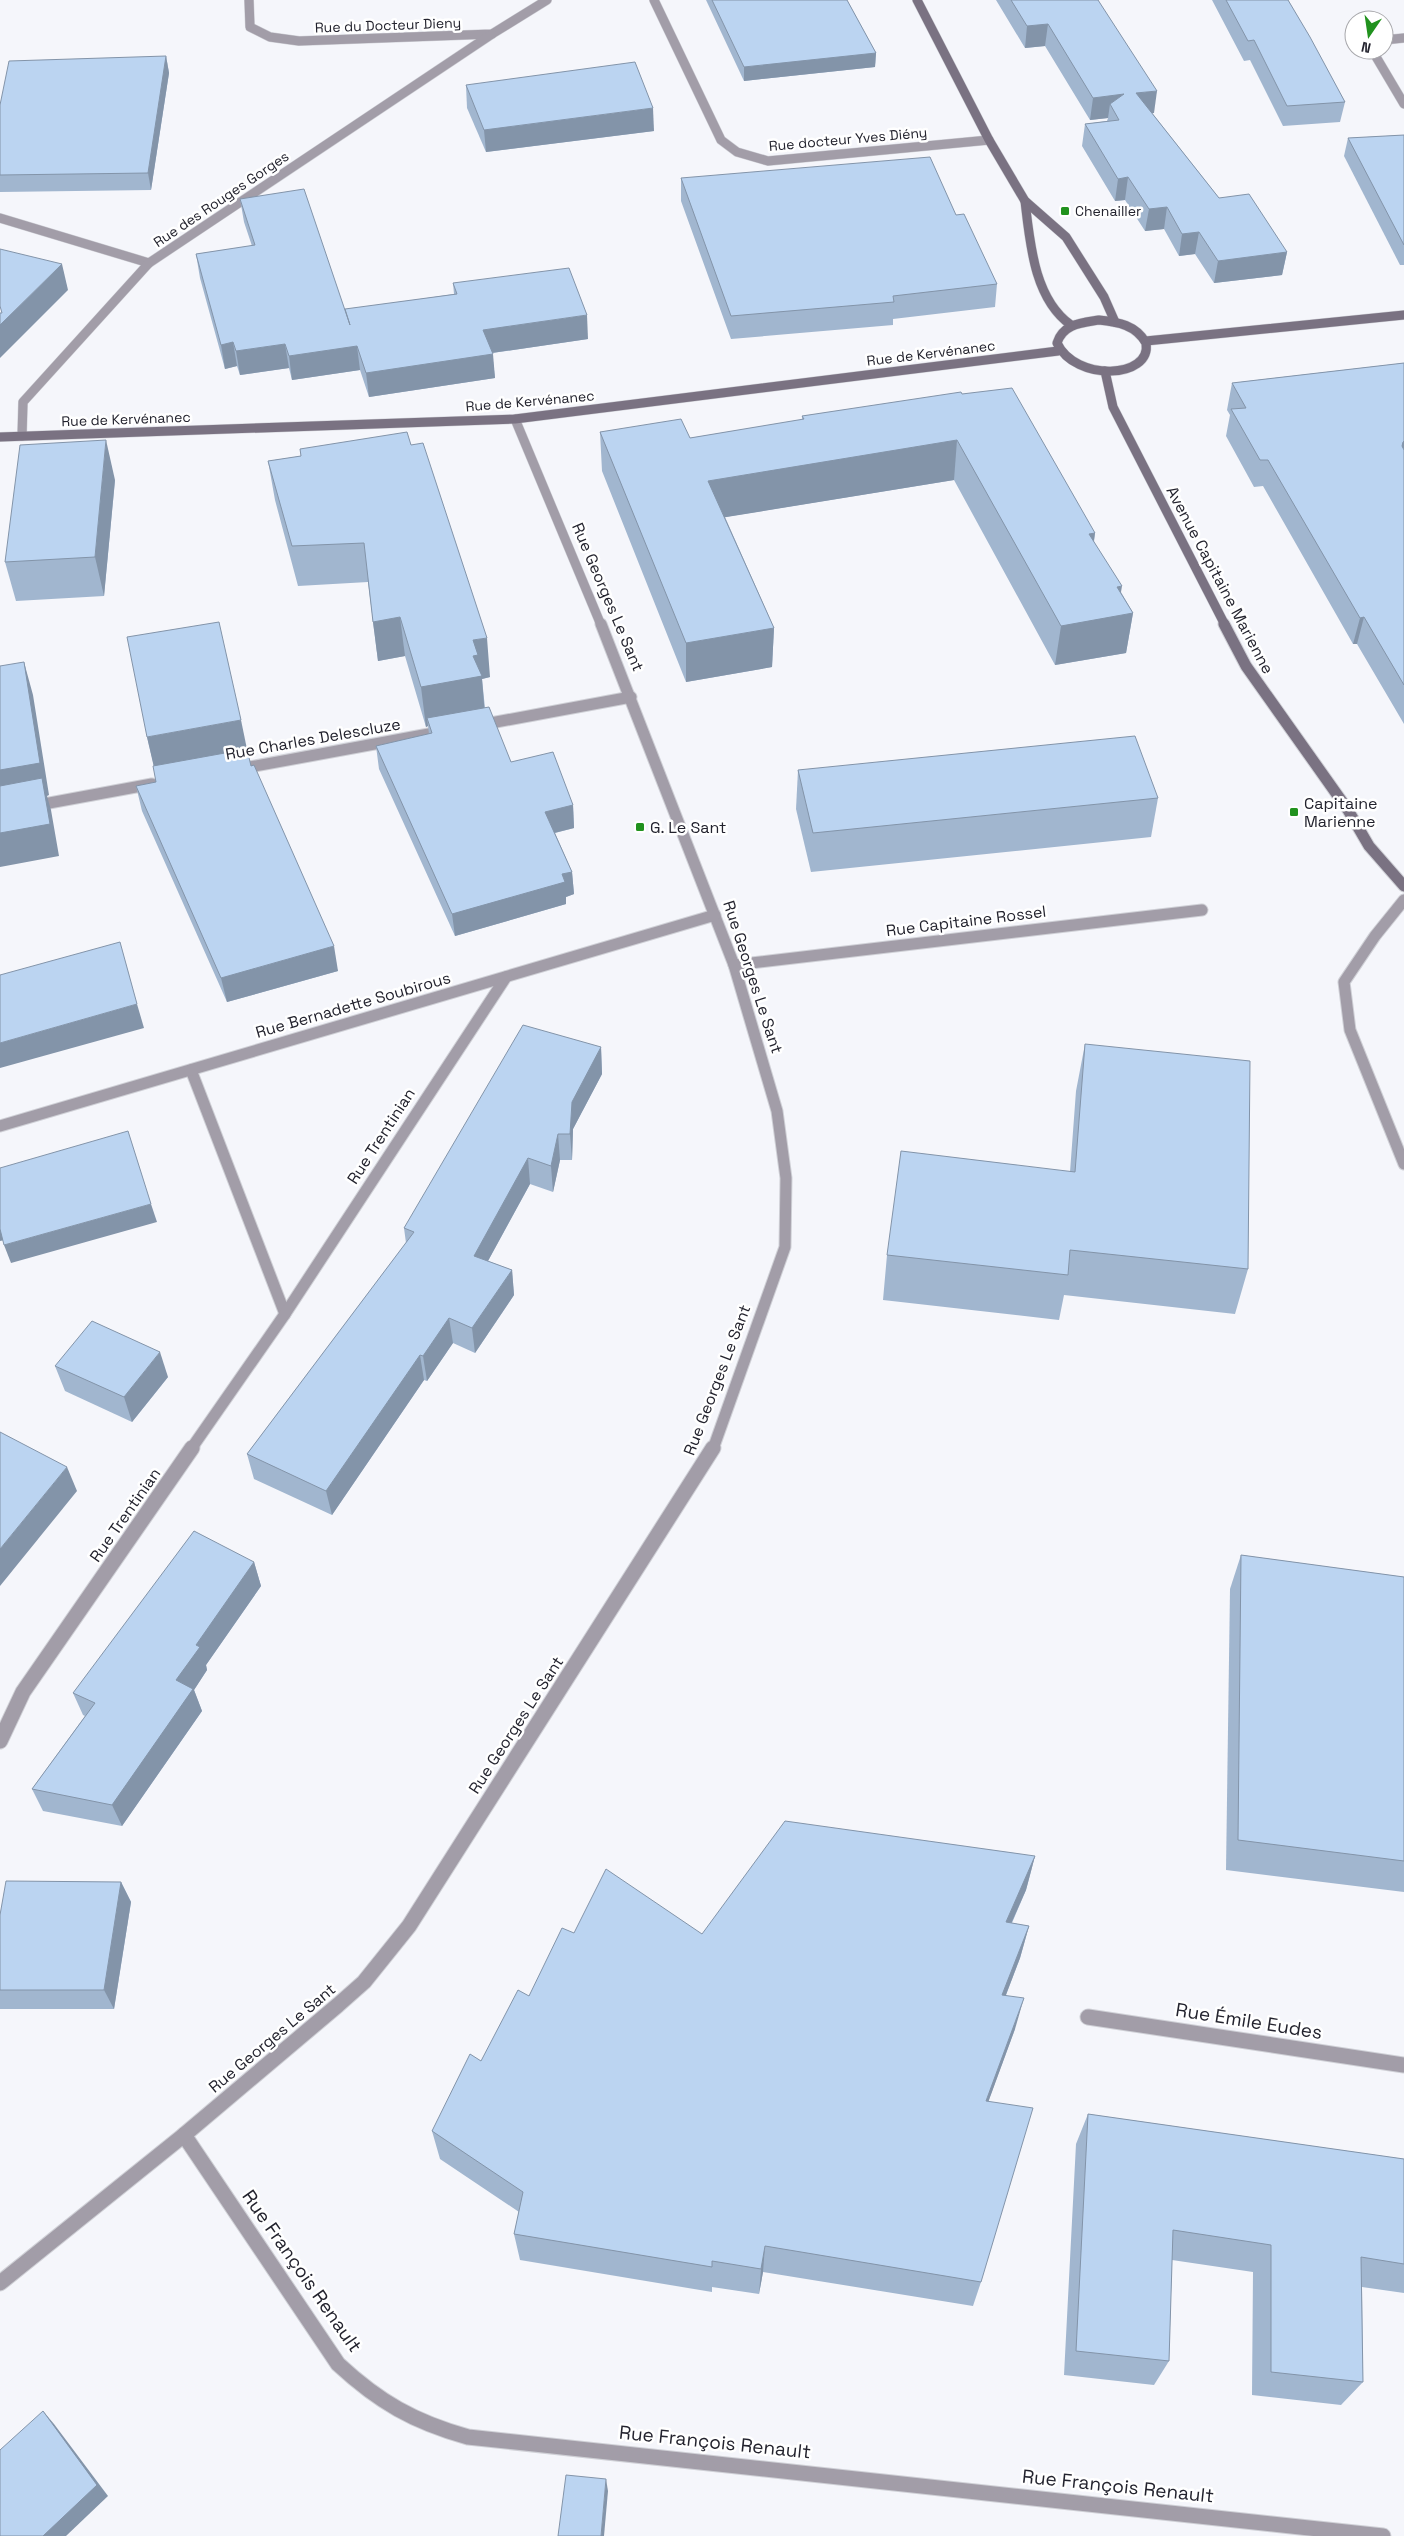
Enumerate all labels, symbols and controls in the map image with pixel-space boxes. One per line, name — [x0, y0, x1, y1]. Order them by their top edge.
north arrow — [1344, 10, 1394, 60]
street label: Rue du Docteur Dieny — [314, 13, 462, 37]
text: N — [1359, 38, 1373, 57]
street label: Rue docteur Yves Diény — [768, 123, 928, 155]
street label: Rue des Rouges Gorges — [150, 147, 292, 251]
place label: Chenailler — [1075, 202, 1141, 220]
marker: Chenailler — [1059, 205, 1071, 217]
street label: Rue de Kervénanec — [866, 336, 996, 370]
street label: Rue de Kervénanec — [465, 386, 595, 416]
street label: Rue de Kervénanec — [61, 408, 191, 430]
street label: Avenue Capitaine Marienne — [1162, 482, 1278, 678]
street label: Rue Georges Le Sant — [567, 519, 649, 675]
street label: Rue Charles Delescluze — [224, 713, 402, 765]
place label: Capitaine Marienne — [1304, 793, 1377, 832]
marker: Capitaine Marienne — [1288, 806, 1300, 818]
place label: G. Le Sant — [650, 817, 726, 838]
marker: G. Le Sant — [634, 821, 646, 833]
street label: Rue Georges Le Sant — [718, 898, 788, 1056]
street label: Rue Capitaine Rossel — [885, 901, 1047, 941]
street label: Rue Bernadette Soubirous — [253, 967, 453, 1043]
street label: Rue Trentinian — [342, 1084, 420, 1188]
street label: Rue Georges Le Sant — [679, 1302, 755, 1458]
street label: Rue Trentinian — [85, 1464, 165, 1566]
street label: Rue Georges Le Sant — [464, 1652, 568, 1798]
street label: Rue Georges Le Sant — [204, 1979, 340, 2097]
street label: Rue Émile Eudes — [1174, 1997, 1324, 2045]
street label: Rue François Renault — [237, 2185, 367, 2357]
street label: Rue François Renault — [618, 2419, 812, 2465]
street label: Rue François Renault — [1021, 2463, 1215, 2509]

